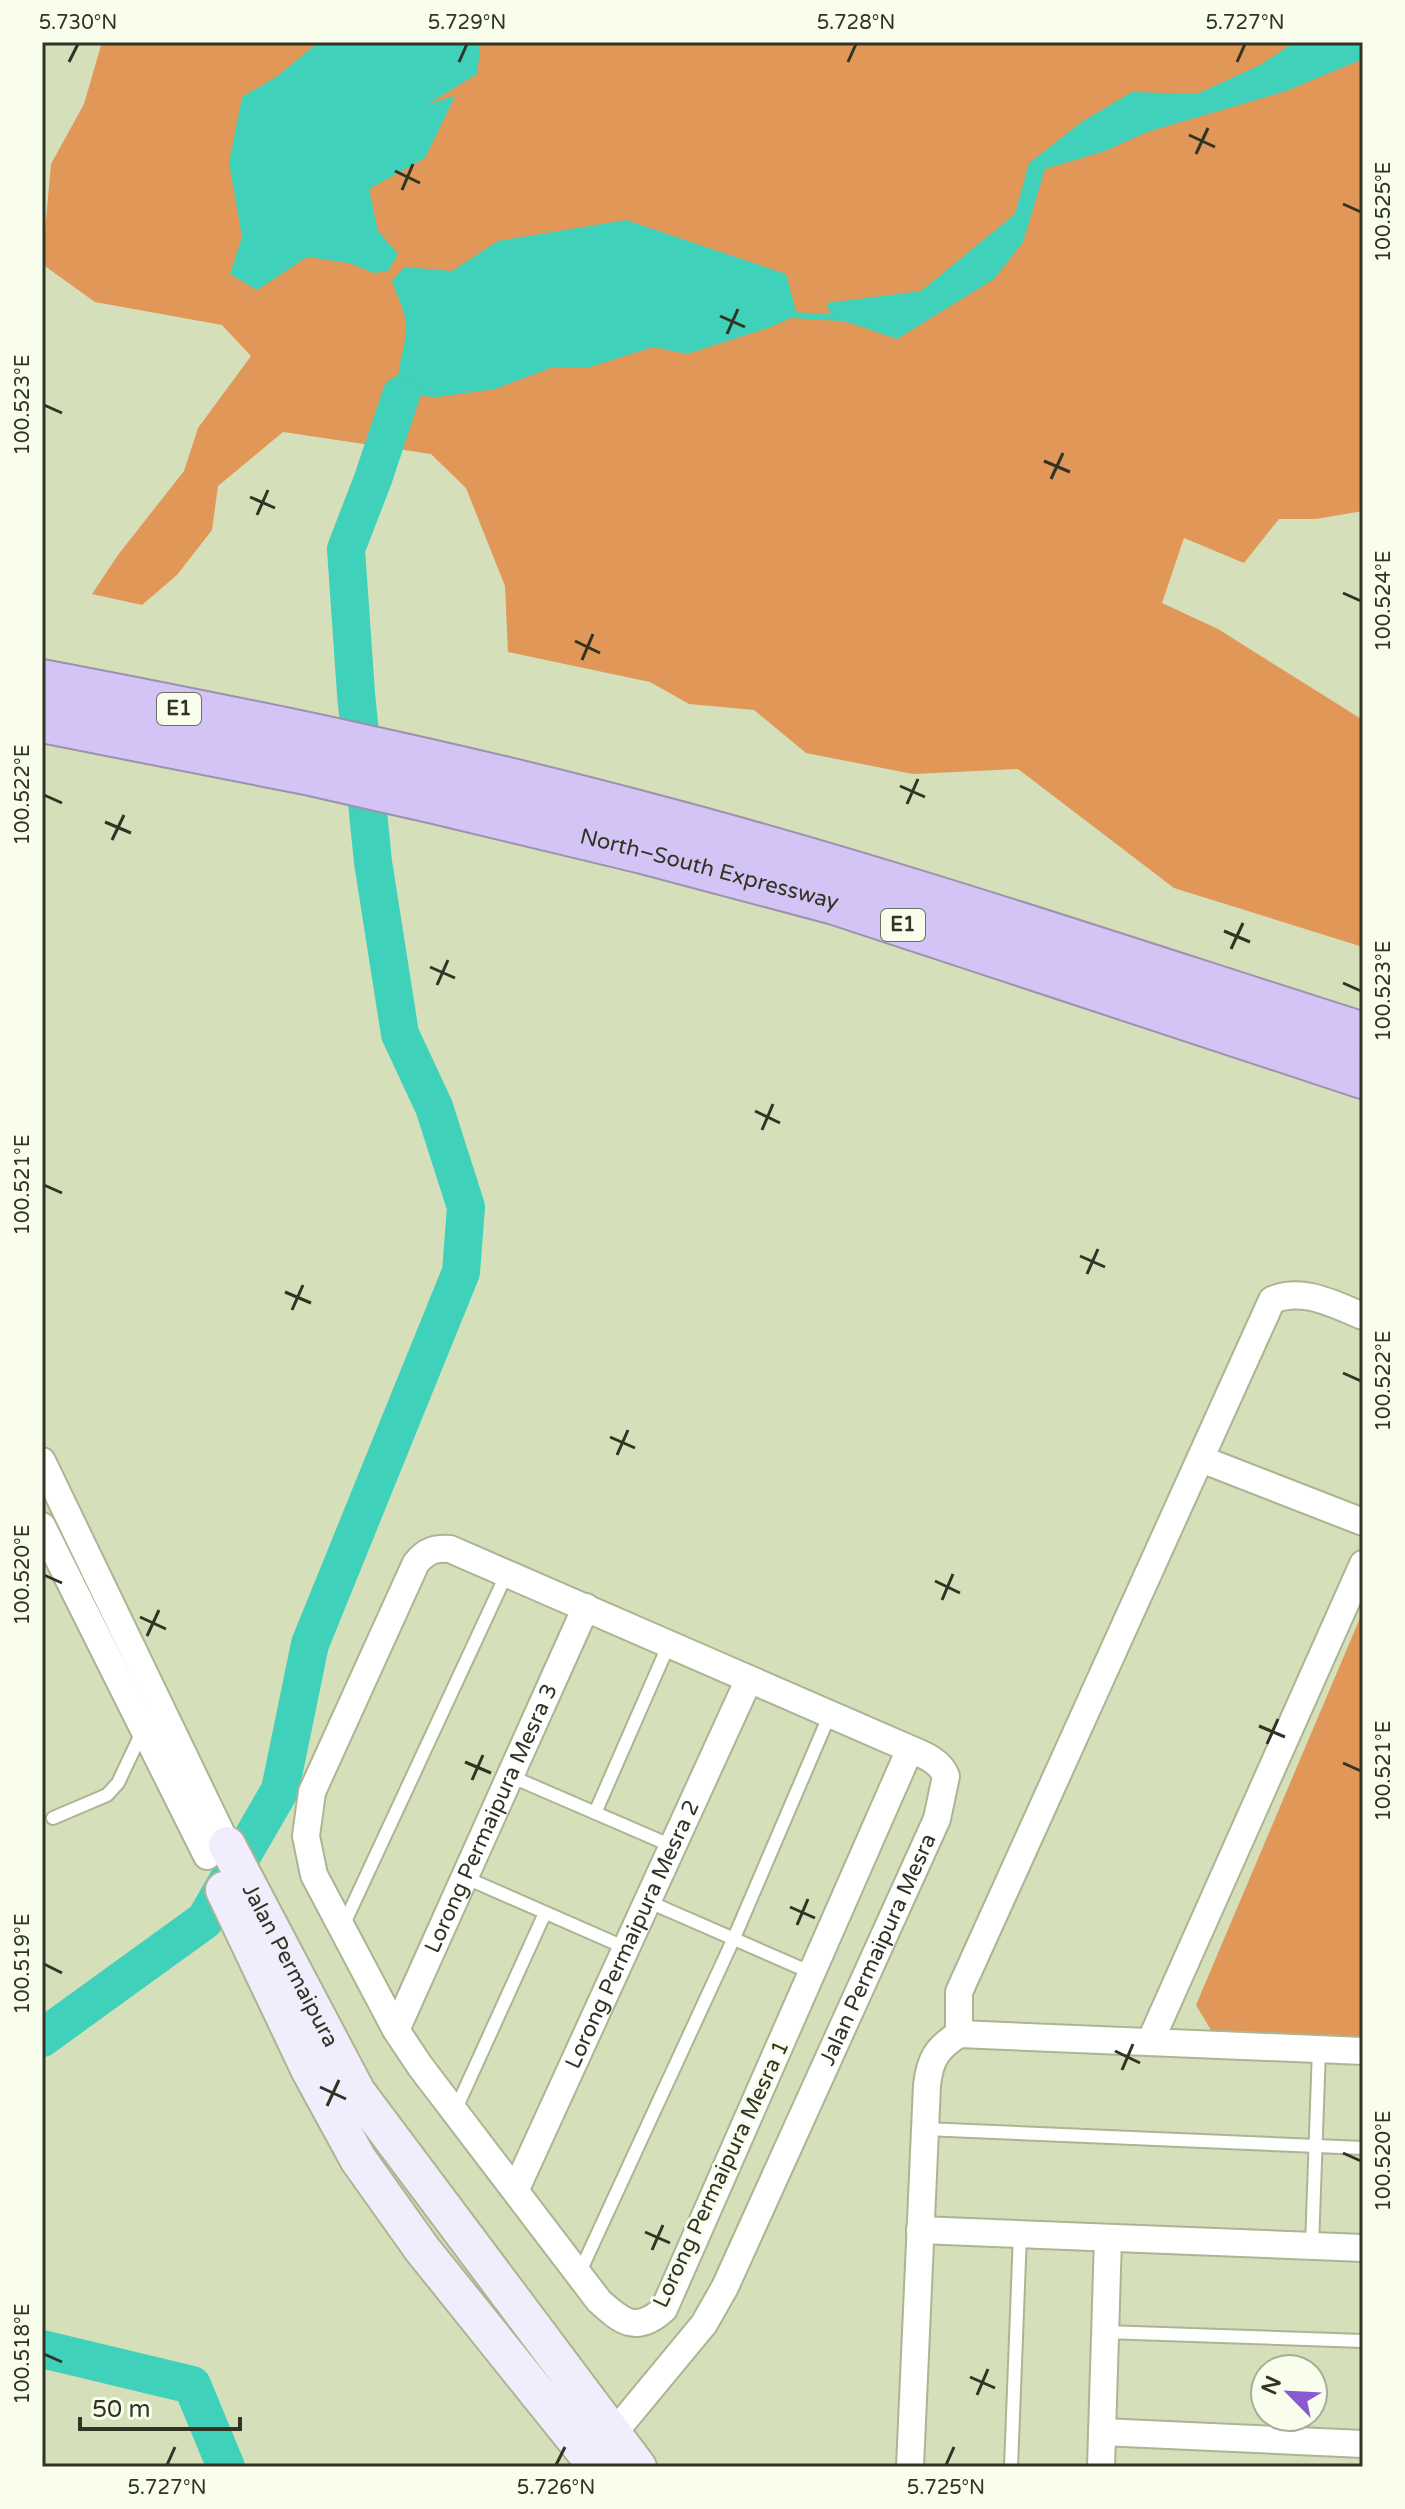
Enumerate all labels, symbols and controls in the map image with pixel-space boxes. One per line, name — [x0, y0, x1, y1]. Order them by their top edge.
text: 5.730°N — [39, 11, 117, 35]
text: 5.729°N — [428, 11, 506, 35]
text: 5.728°N — [817, 11, 895, 35]
text: 5.727°N — [1205, 11, 1285, 35]
text: 100.525°E — [1372, 162, 1396, 262]
text: 100.523°E — [11, 355, 35, 455]
text: 100.524°E — [1372, 551, 1396, 651]
road number: E1 — [157, 693, 201, 725]
text: 100.522°E — [11, 745, 35, 845]
street label: North–South Expressway — [577, 823, 842, 915]
road number: E1 — [881, 909, 925, 941]
text: 100.523°E — [1372, 941, 1396, 1041]
text: 100.521°E — [11, 1135, 35, 1235]
text: 100.522°E — [1372, 1331, 1396, 1431]
text: 100.520°E — [11, 1525, 35, 1625]
street label: Lorong Permaipura Mesra 3 — [419, 1680, 563, 1957]
text: 100.521°E — [1372, 1721, 1396, 1821]
street label: Lorong Permaipura Mesra 2 — [560, 1796, 705, 2073]
street label: Jalan Permaipura Mesra — [814, 1830, 942, 2070]
street label: Jalan Permaipura — [237, 1879, 344, 2052]
text: 100.519°E — [11, 1914, 35, 2014]
street label: Lorong Permaipura Mesra 1 — [648, 2036, 794, 2312]
text: 100.520°E — [1372, 2111, 1396, 2211]
text: 100.518°E — [11, 2304, 35, 2404]
north arrow — [1249, 2353, 1329, 2433]
text: N — [1256, 2372, 1287, 2399]
scale bar — [80, 2381, 240, 2431]
text: 50 m — [92, 2395, 150, 2424]
text: 5.727°N — [127, 2476, 207, 2500]
text: 5.726°N — [517, 2476, 595, 2500]
text: 5.725°N — [907, 2476, 985, 2500]

